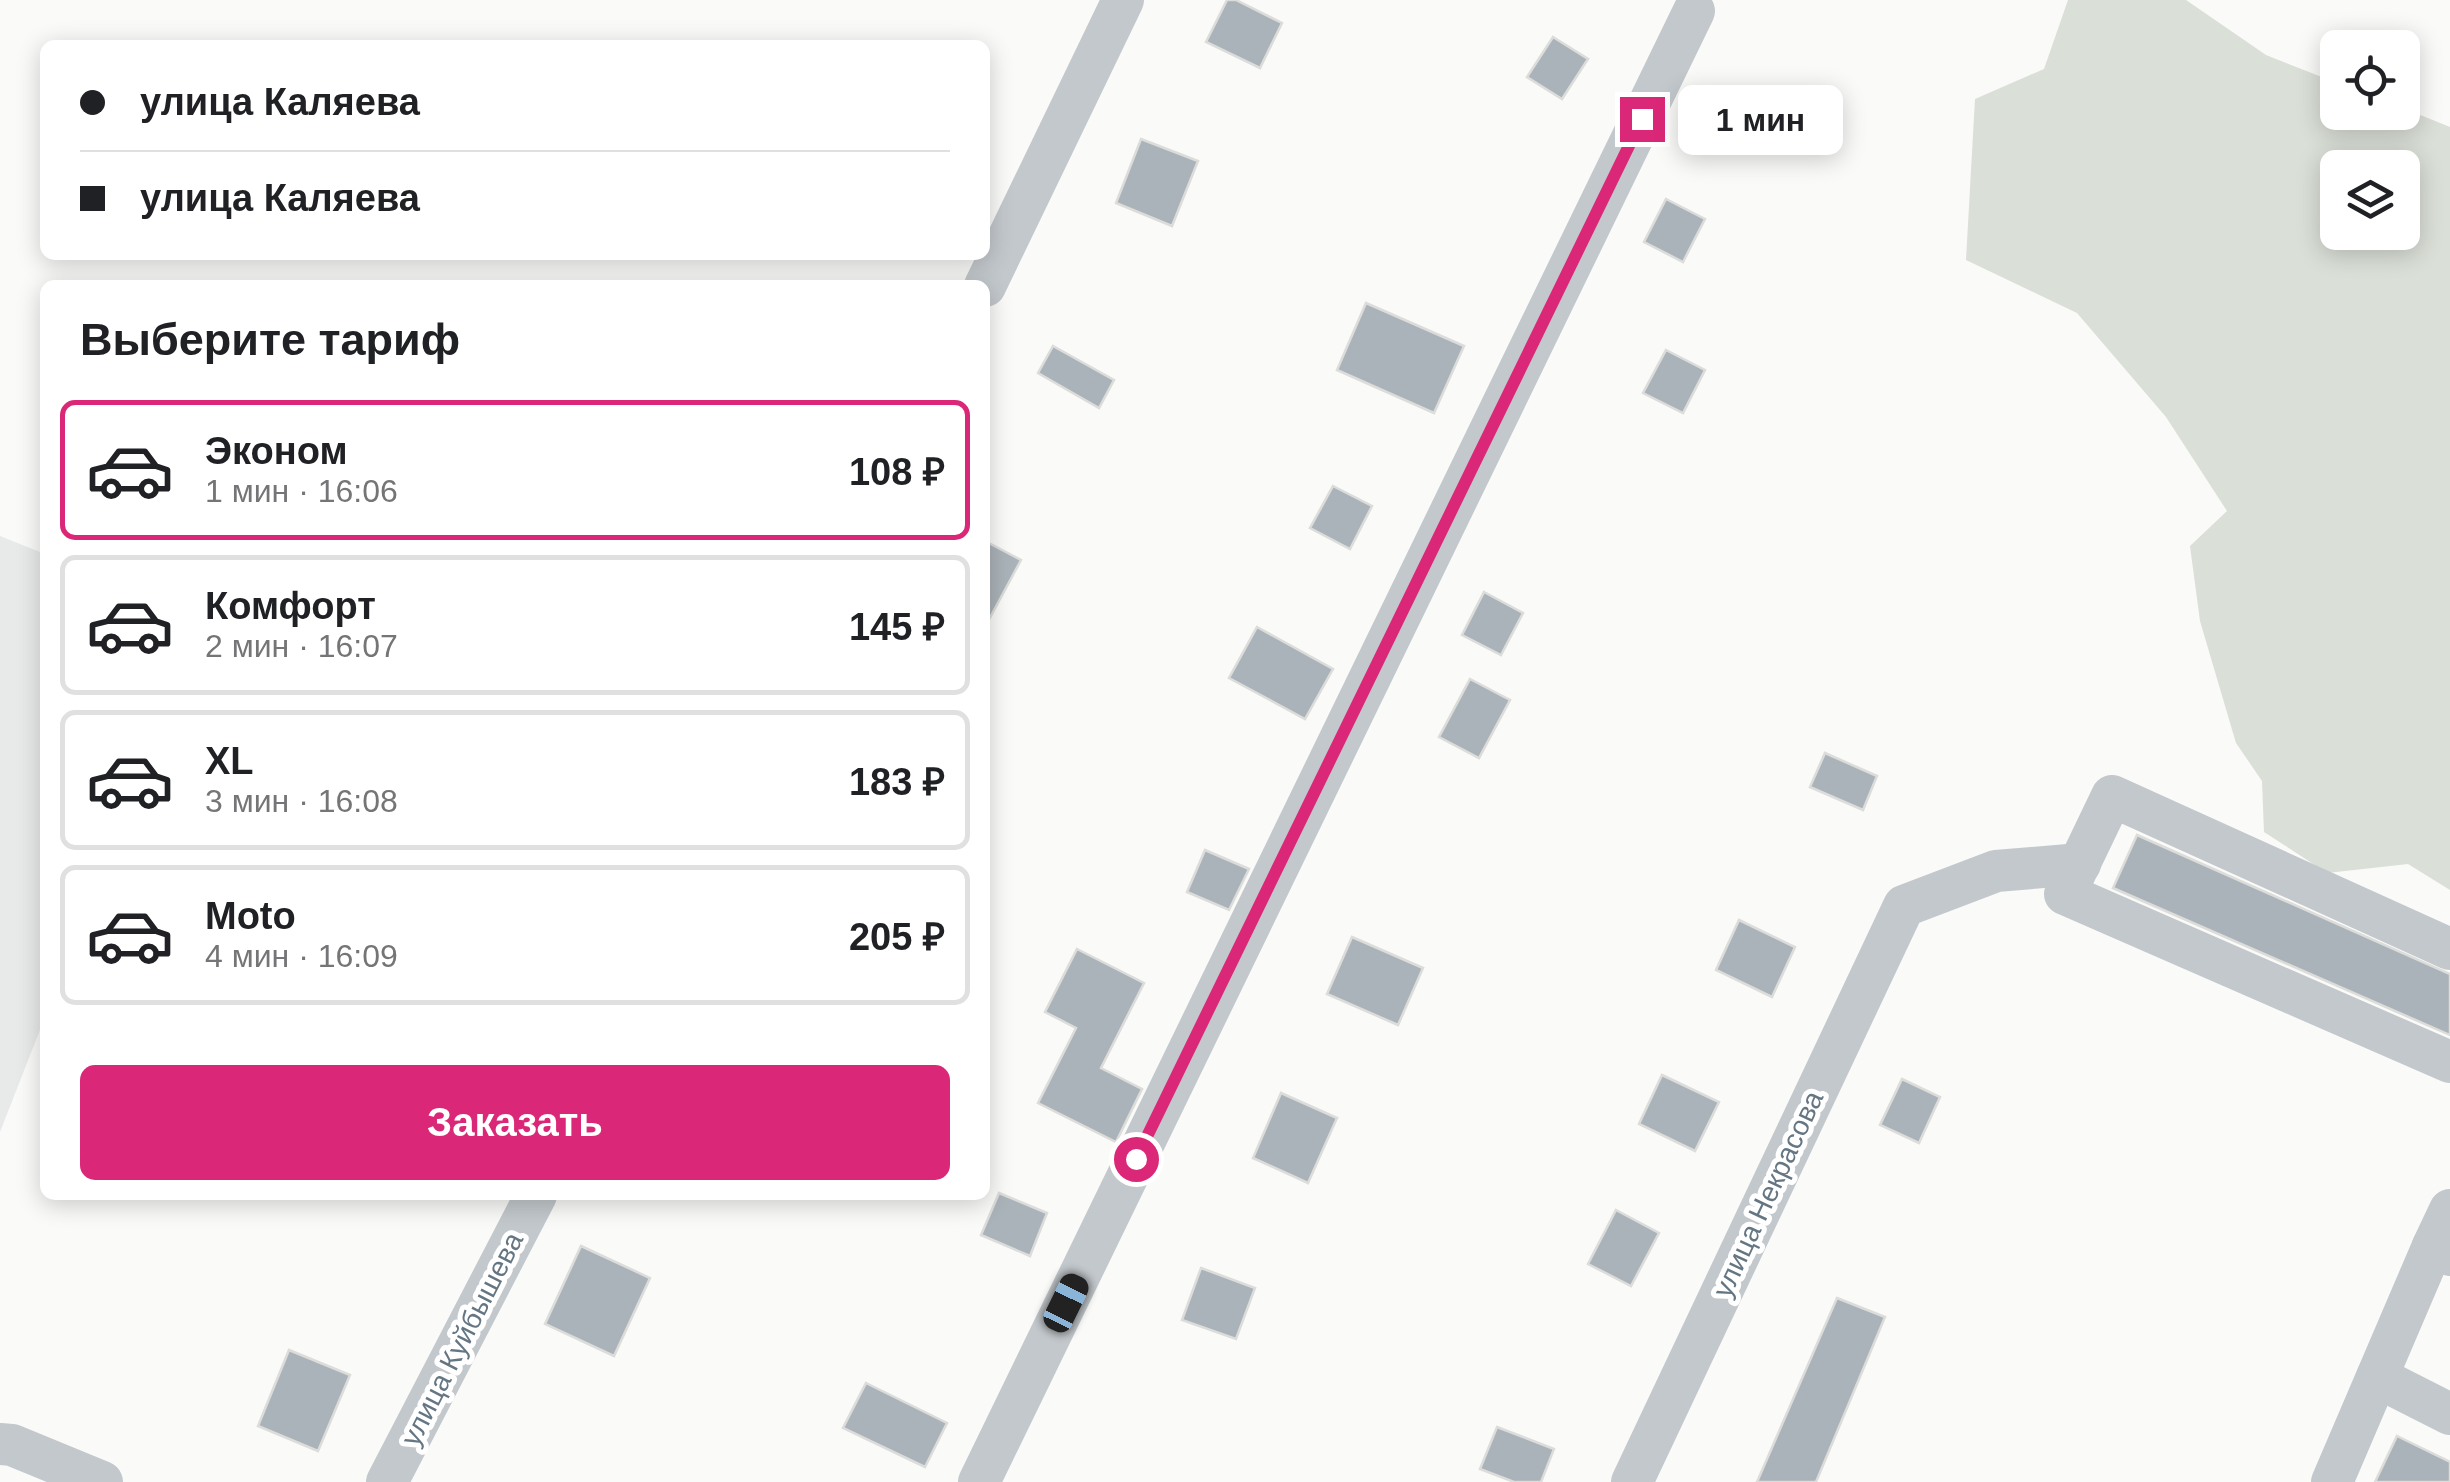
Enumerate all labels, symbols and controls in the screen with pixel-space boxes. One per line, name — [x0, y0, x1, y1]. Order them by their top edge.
map controls — [2320, 30, 2420, 250]
button: locate — [2320, 30, 2420, 130]
text: улица Каляева — [140, 81, 420, 123]
callout: 1 мин — [1677, 84, 1842, 154]
route end — [1620, 97, 1665, 142]
text: 1 мин — [1716, 102, 1805, 138]
button: layers — [2320, 150, 2420, 250]
text: улица Каляева — [140, 177, 420, 219]
text: Выберите тариф — [80, 314, 460, 365]
icon: car — [85, 425, 175, 515]
text: Эконом — [205, 430, 348, 472]
text: 108 ₽ — [849, 451, 945, 493]
text: 1 мин · 16:06 — [205, 473, 398, 509]
icon: car — [85, 580, 175, 670]
text: Комфорт — [205, 585, 376, 627]
text: 145 ₽ — [849, 606, 945, 648]
text: 2 мин · 16:07 — [205, 628, 398, 664]
icon: car — [85, 735, 175, 825]
text: XL — [205, 740, 254, 782]
text: 183 ₽ — [849, 761, 945, 803]
text: 3 мин · 16:08 — [205, 783, 398, 819]
icon: car — [85, 890, 175, 980]
text: Moto — [205, 895, 296, 937]
text: 205 ₽ — [849, 916, 945, 958]
text: 4 мин · 16:09 — [205, 938, 398, 974]
button: Заказать — [80, 1065, 950, 1180]
street label: улица Некрасова — [1707, 1086, 1830, 1302]
route start — [1114, 1137, 1159, 1182]
street label: улица Куйбышева — [395, 1227, 529, 1451]
car — [1039, 1269, 1093, 1337]

